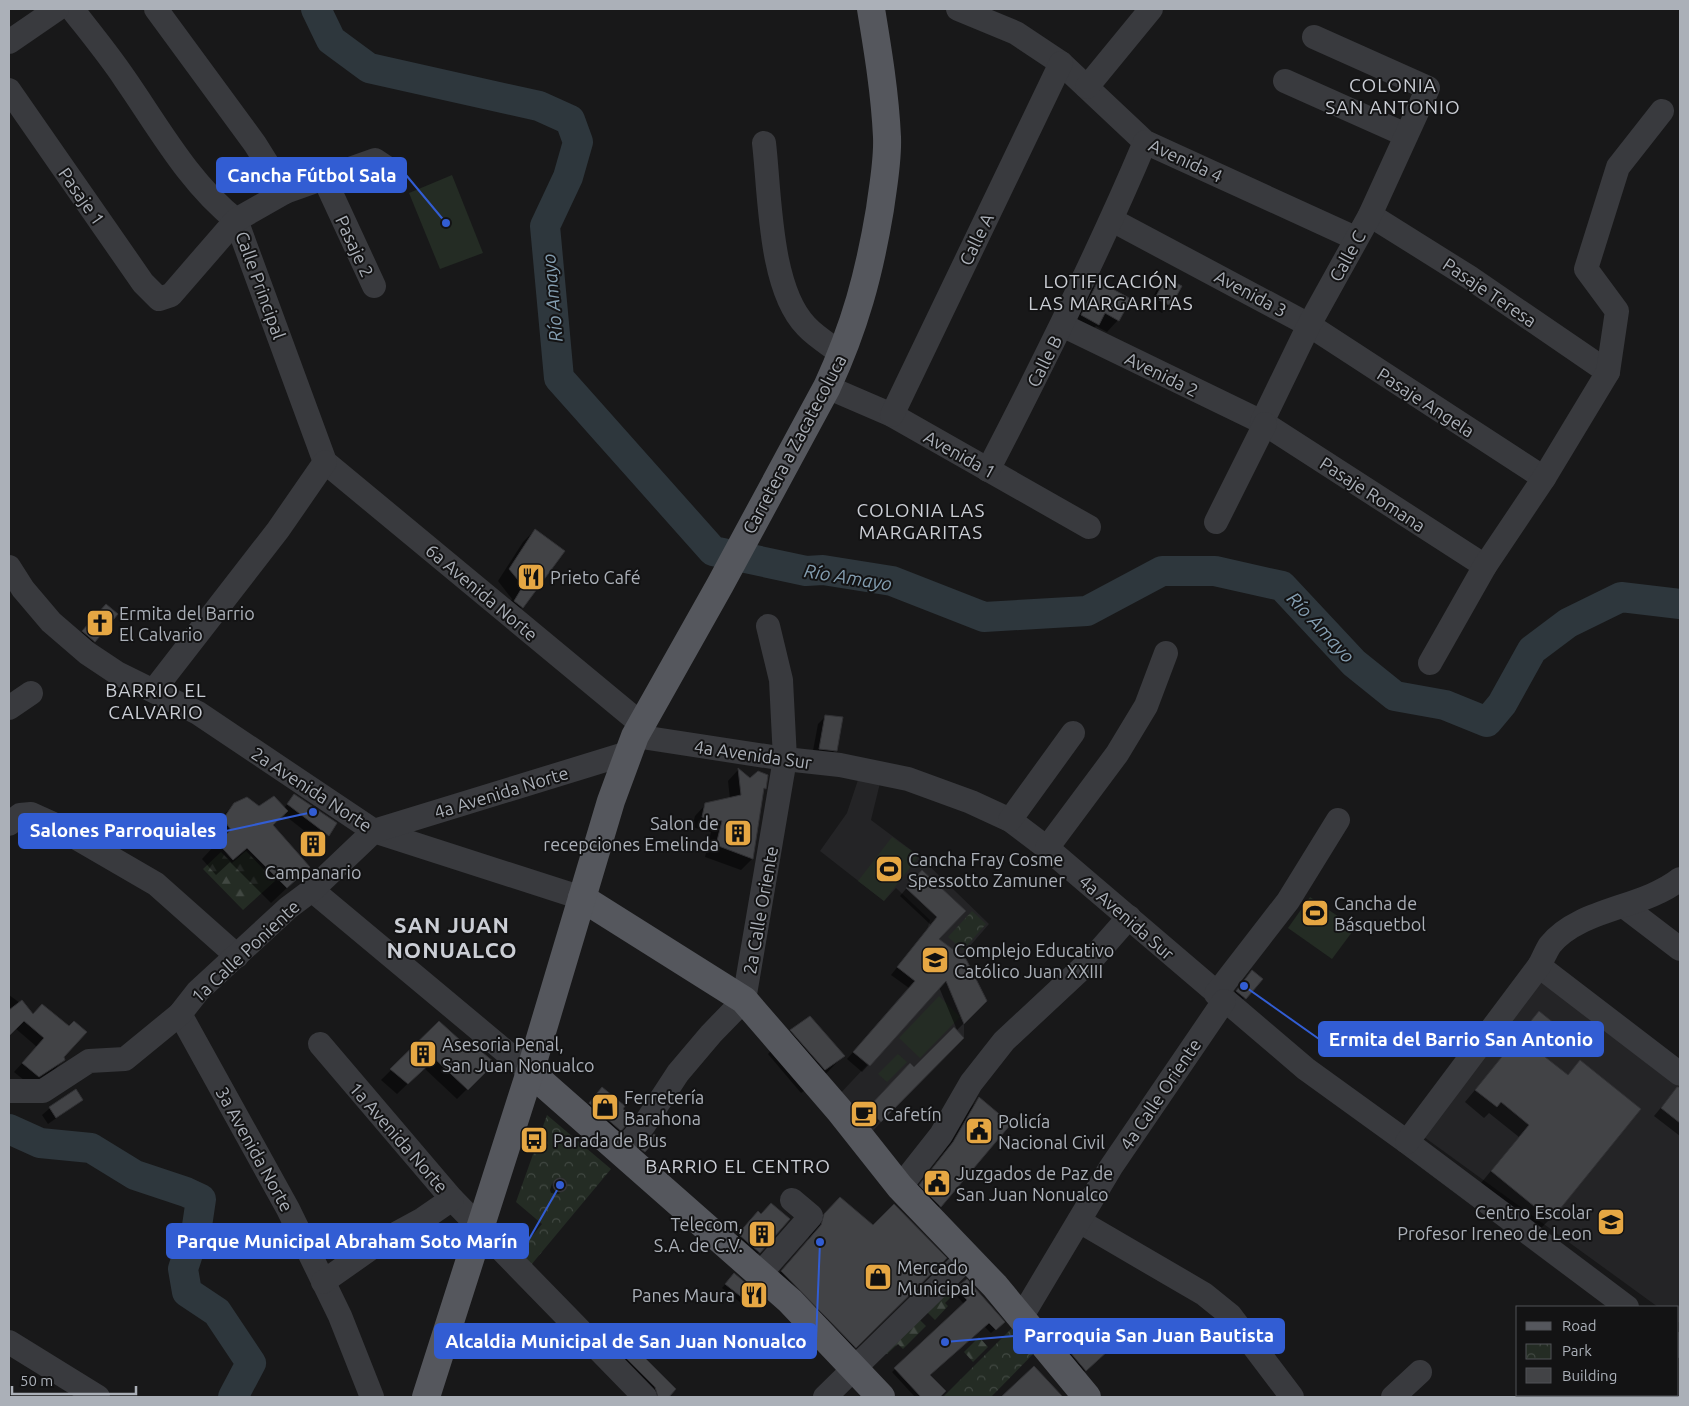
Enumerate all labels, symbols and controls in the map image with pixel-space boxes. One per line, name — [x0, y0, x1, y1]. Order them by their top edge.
district label: COLONIA SAN ANTONIO — [1325, 74, 1461, 118]
street label: Avenida 4 — [1146, 134, 1226, 186]
callout: Cancha Fútbol Sala — [217, 158, 406, 192]
street label: Pasaje 1 — [55, 163, 109, 229]
text: Cancha Fútbol Sala — [227, 164, 397, 186]
street label: Calle A — [955, 209, 997, 268]
street label: Pasaje 2 — [332, 212, 378, 280]
street label: Calle C — [1325, 227, 1369, 285]
street label: Calle Principal — [232, 228, 290, 342]
water label: Río Amayo — [537, 253, 567, 343]
street label: Pasaje Teresa — [1440, 253, 1540, 331]
street label: Avenida 3 — [1211, 266, 1291, 320]
district label: LOTIFICACIÓN LAS MARGARITAS — [1028, 270, 1194, 314]
street label: Calle B — [1023, 332, 1065, 390]
street label: Avenida 2 — [1122, 348, 1202, 400]
street label: Carretera a Zacatecoluca — [738, 351, 850, 537]
street label: Pasaje Angela — [1374, 363, 1478, 441]
street label: Avenida 1 — [921, 426, 999, 482]
street label: Pasaje Romana — [1317, 453, 1429, 535]
district label: COLONIA LAS MARGARITAS — [857, 499, 985, 543]
street label: 6a Avenida Norte — [422, 540, 542, 644]
water label: Río Amayo — [803, 559, 893, 595]
restaurant icon: Prieto Café — [516, 562, 546, 592]
place label: Prieto Café — [550, 567, 641, 587]
water label: Río Amayo — [1283, 587, 1359, 667]
place label: Ermita del Barrio El Calvario — [119, 603, 255, 644]
church icon: Ermita del Barrio El Calvario — [85, 608, 115, 638]
district label: BARRIO EL CALVARIO — [105, 679, 207, 723]
street label: 4a Avenida Sur — [693, 736, 813, 772]
street label: 2a Avenida Norte — [248, 743, 376, 835]
street label: 4a Avenida Norte — [431, 762, 571, 822]
place label: Salon de recepciones Emelinda — [543, 813, 719, 854]
callout: Salones Parroquiales — [19, 814, 226, 848]
building icon: Salon de recepciones Emelinda — [723, 818, 753, 848]
text: Salones Parroquiales — [30, 819, 216, 841]
building icon: Campanario — [298, 829, 328, 859]
street label: 2a Calle Oriente — [739, 844, 781, 976]
place label: Cancha Fray Cosme Spessotto Zamuner — [908, 849, 1065, 890]
sports icon: Cancha Fray Cosme Spessotto Zamuner — [874, 854, 904, 884]
place label: Campanario — [265, 862, 361, 882]
street label: 4a Avenida Sur — [1076, 870, 1179, 964]
place label: Cancha de Básquetbol — [1334, 893, 1426, 934]
street label: 1a Calle Poniente — [187, 896, 303, 1006]
sports icon: Cancha de Básquetbol — [1300, 898, 1330, 928]
district label: SAN JUAN NONUALCO — [386, 912, 518, 962]
place label: Complejo Educativo Católico Juan XXIII — [954, 940, 1114, 981]
school or university icon: Complejo Educativo Católico Juan XXIII — [920, 945, 950, 975]
callout: Ermita del Barrio San Antonio — [1319, 1022, 1603, 1056]
text: Ermita del Barrio San Antonio — [1329, 1028, 1593, 1050]
place label: Asesoria Penal, San Juan Nonualco — [442, 1034, 595, 1075]
street label: 4a Calle Oriente — [1115, 1035, 1205, 1153]
building icon: Asesoria Penal, San Juan Nonualco — [408, 1039, 438, 1069]
street label: 1a Avenida Norte — [346, 1078, 452, 1196]
street label: 3a Avenida Norte — [212, 1083, 298, 1215]
place label: Ferretería Barahona — [624, 1087, 704, 1128]
shop icon: Ferretería Barahona — [590, 1092, 620, 1122]
cafe icon: Cafetín — [849, 1099, 879, 1129]
place label: Cafetín — [883, 1104, 942, 1124]
place label: Policía Nacional Civil — [998, 1111, 1105, 1152]
public building icon: Policía Nacional Civil — [964, 1116, 994, 1146]
bus stop icon: Parada de Bus — [519, 1125, 549, 1155]
place label: Parada de Bus — [553, 1130, 667, 1150]
district label: BARRIO EL CENTRO — [645, 1155, 831, 1177]
place label: Juzgados de Paz de San Juan Nonualco — [956, 1163, 1113, 1204]
public building icon: Juzgados de Paz de San Juan Nonualco — [922, 1168, 952, 1198]
place label: Centro Escolar Profesor Ireneo de Leon — [1397, 1202, 1592, 1243]
school or university icon: Centro Escolar Profesor Ireneo de Leon — [1596, 1207, 1626, 1237]
place label: Telecom, S.A. de C.V. — [654, 1214, 743, 1255]
building icon: Telecom, S.A. de C.V. — [747, 1219, 777, 1249]
callout: Parque Municipal Abraham Soto Marín — [167, 1224, 528, 1258]
text: Parque Municipal Abraham Soto Marín — [176, 1230, 518, 1252]
place label: Mercado Municipal — [897, 1257, 975, 1298]
shop icon: Mercado Municipal — [863, 1262, 893, 1292]
restaurant icon: Panes Maura — [739, 1280, 769, 1310]
place label: Panes Maura — [632, 1285, 735, 1305]
legend — [1516, 1306, 1679, 1396]
text: Road — [1562, 1317, 1597, 1334]
callout: Parroquia San Juan Bautista — [1014, 1319, 1284, 1353]
callout: Alcaldia Municipal de San Juan Nonualco — [435, 1324, 816, 1358]
text: Parroquia San Juan Bautista — [1024, 1324, 1274, 1346]
text: Alcaldia Municipal de San Juan Nonualco — [445, 1330, 807, 1352]
text: Park — [1562, 1342, 1592, 1359]
scale bar — [12, 1364, 136, 1396]
text: Building — [1562, 1367, 1617, 1384]
text: 50 m — [20, 1372, 53, 1389]

